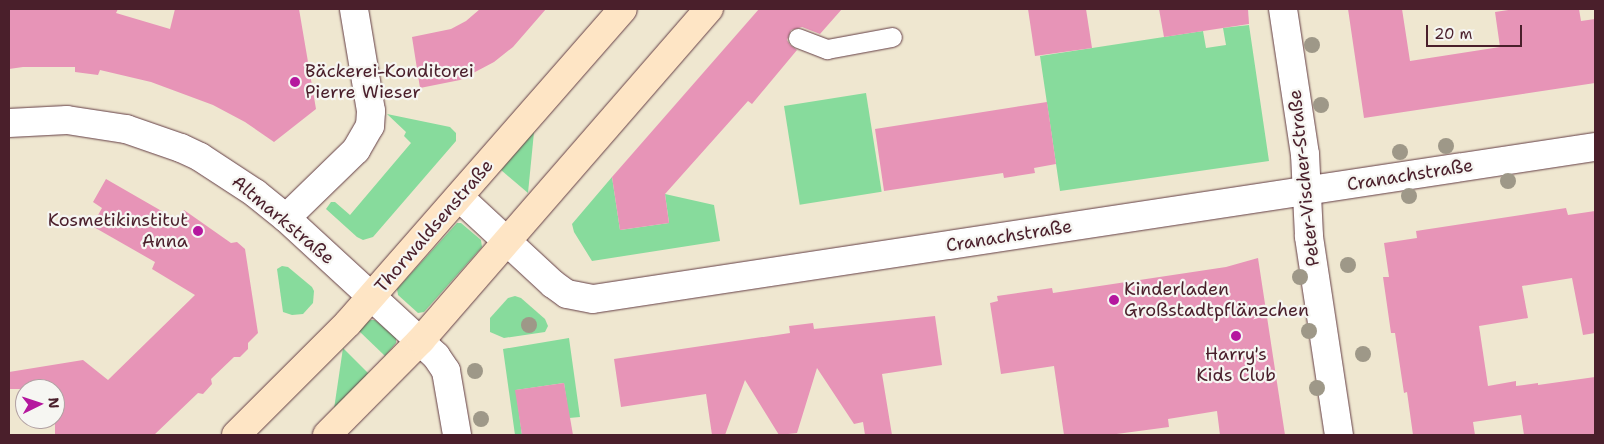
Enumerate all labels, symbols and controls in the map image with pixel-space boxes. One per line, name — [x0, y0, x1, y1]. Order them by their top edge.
scale bar — [1429, 15, 1525, 47]
text: 20 m — [1434, 24, 1473, 44]
place label: Bäckerei-Konditorei Pierre Wieser — [305, 61, 474, 104]
marker: Bäckerei-Konditorei Pierre Wieser — [289, 76, 301, 88]
street label: Peter-Vischer-Straße — [1284, 89, 1324, 267]
street label: Cranachstraße — [1345, 154, 1475, 196]
street label: Thorwaldsenstraße — [370, 155, 498, 297]
street label: Altmarkstraße — [227, 171, 339, 269]
place label: Kosmetikinstitut Anna — [48, 210, 188, 252]
street label: Cranachstraße — [944, 215, 1074, 257]
marker: Kosmetikinstitut Anna — [192, 225, 204, 237]
place label: Kinderladen Großstadtpflänzchen — [1124, 279, 1309, 322]
marker: Kinderladen Großstadtpflänzchen — [1108, 294, 1120, 306]
marker: Harry's Kids Club — [1230, 330, 1242, 342]
place label: Harry's Kids Club — [1196, 344, 1276, 386]
north arrow — [15, 379, 65, 429]
text: N — [45, 397, 63, 409]

